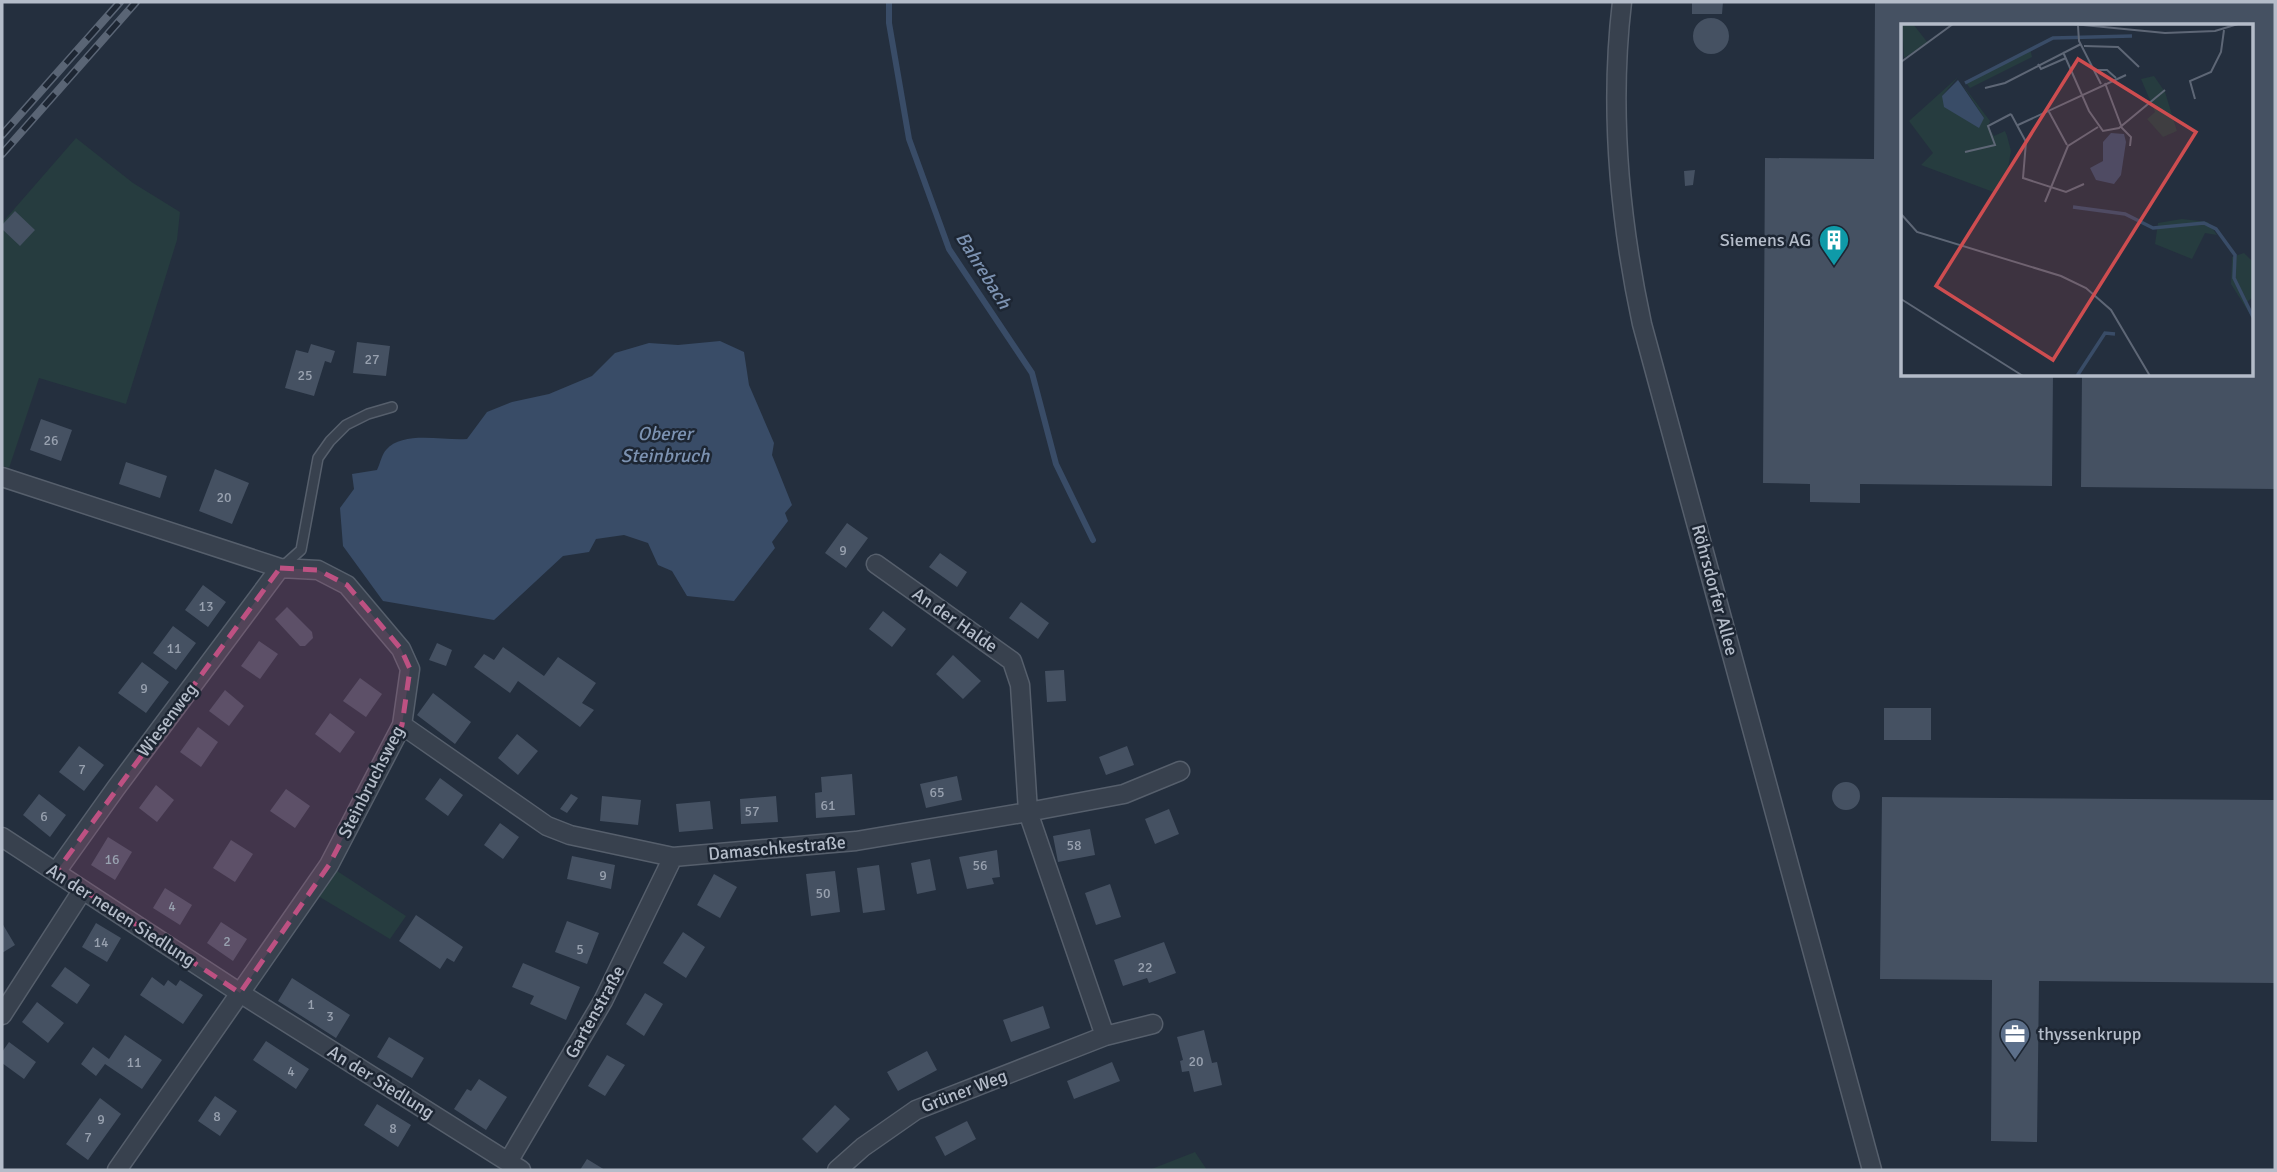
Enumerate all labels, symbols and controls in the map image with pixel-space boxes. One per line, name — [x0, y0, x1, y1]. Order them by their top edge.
inset map — [1901, 24, 2252, 376]
building icon: Siemens AG — [1817, 223, 1851, 267]
water label: Bahrebach — [950, 227, 1017, 314]
place label: Siemens AG — [1720, 229, 1811, 251]
house number: 27 — [364, 351, 380, 368]
house number: 25 — [297, 367, 313, 384]
water label: Oberer Steinbruch — [621, 422, 710, 468]
house number: 26 — [43, 432, 59, 449]
house number: 20 — [216, 489, 232, 506]
street label: Röhrsdorfer Allee — [1687, 522, 1743, 658]
house number: 9 — [839, 542, 847, 559]
street label: An der Halde — [908, 583, 1002, 657]
house number: 13 — [198, 598, 214, 615]
house number: 11 — [166, 640, 182, 657]
street label: Wiesenweg — [132, 679, 202, 761]
house number: 9 — [140, 680, 148, 697]
street label: Steinbruchsweg — [333, 722, 409, 842]
house number: 7 — [78, 761, 86, 778]
house number: 65 — [929, 784, 945, 801]
house number: 61 — [820, 797, 836, 814]
house number: 57 — [744, 803, 760, 820]
house number: 6 — [40, 808, 48, 825]
street label: Damaschkestraße — [707, 831, 847, 865]
house number: 58 — [1066, 837, 1082, 854]
house number: 16 — [104, 851, 120, 868]
house number: 56 — [972, 857, 988, 874]
street label: An der neuen Siedlung — [42, 859, 200, 971]
house number: 9 — [599, 867, 607, 884]
house number: 50 — [815, 885, 831, 902]
house number: 4 — [168, 898, 176, 915]
house number: 2 — [223, 933, 231, 950]
house number: 14 — [93, 934, 109, 951]
house number: 5 — [576, 941, 584, 958]
house number: 22 — [1137, 959, 1153, 976]
street label: Gartenstraße — [560, 962, 630, 1062]
house number: 1 — [307, 996, 315, 1013]
house number: 3 — [326, 1008, 334, 1025]
office icon: thyssenkrupp — [1998, 1017, 2032, 1061]
place label: thyssenkrupp — [2038, 1023, 2141, 1045]
street label: An der Siedlung — [324, 1040, 438, 1124]
house number: 20 — [1188, 1053, 1204, 1070]
house number: 11 — [126, 1054, 142, 1071]
house number: 4 — [287, 1063, 295, 1080]
street label: Grüner Weg — [918, 1065, 1010, 1117]
house number: 8 — [213, 1108, 221, 1125]
house number: 9 — [97, 1111, 105, 1128]
house number: 8 — [389, 1120, 397, 1137]
house number: 7 — [84, 1129, 92, 1146]

